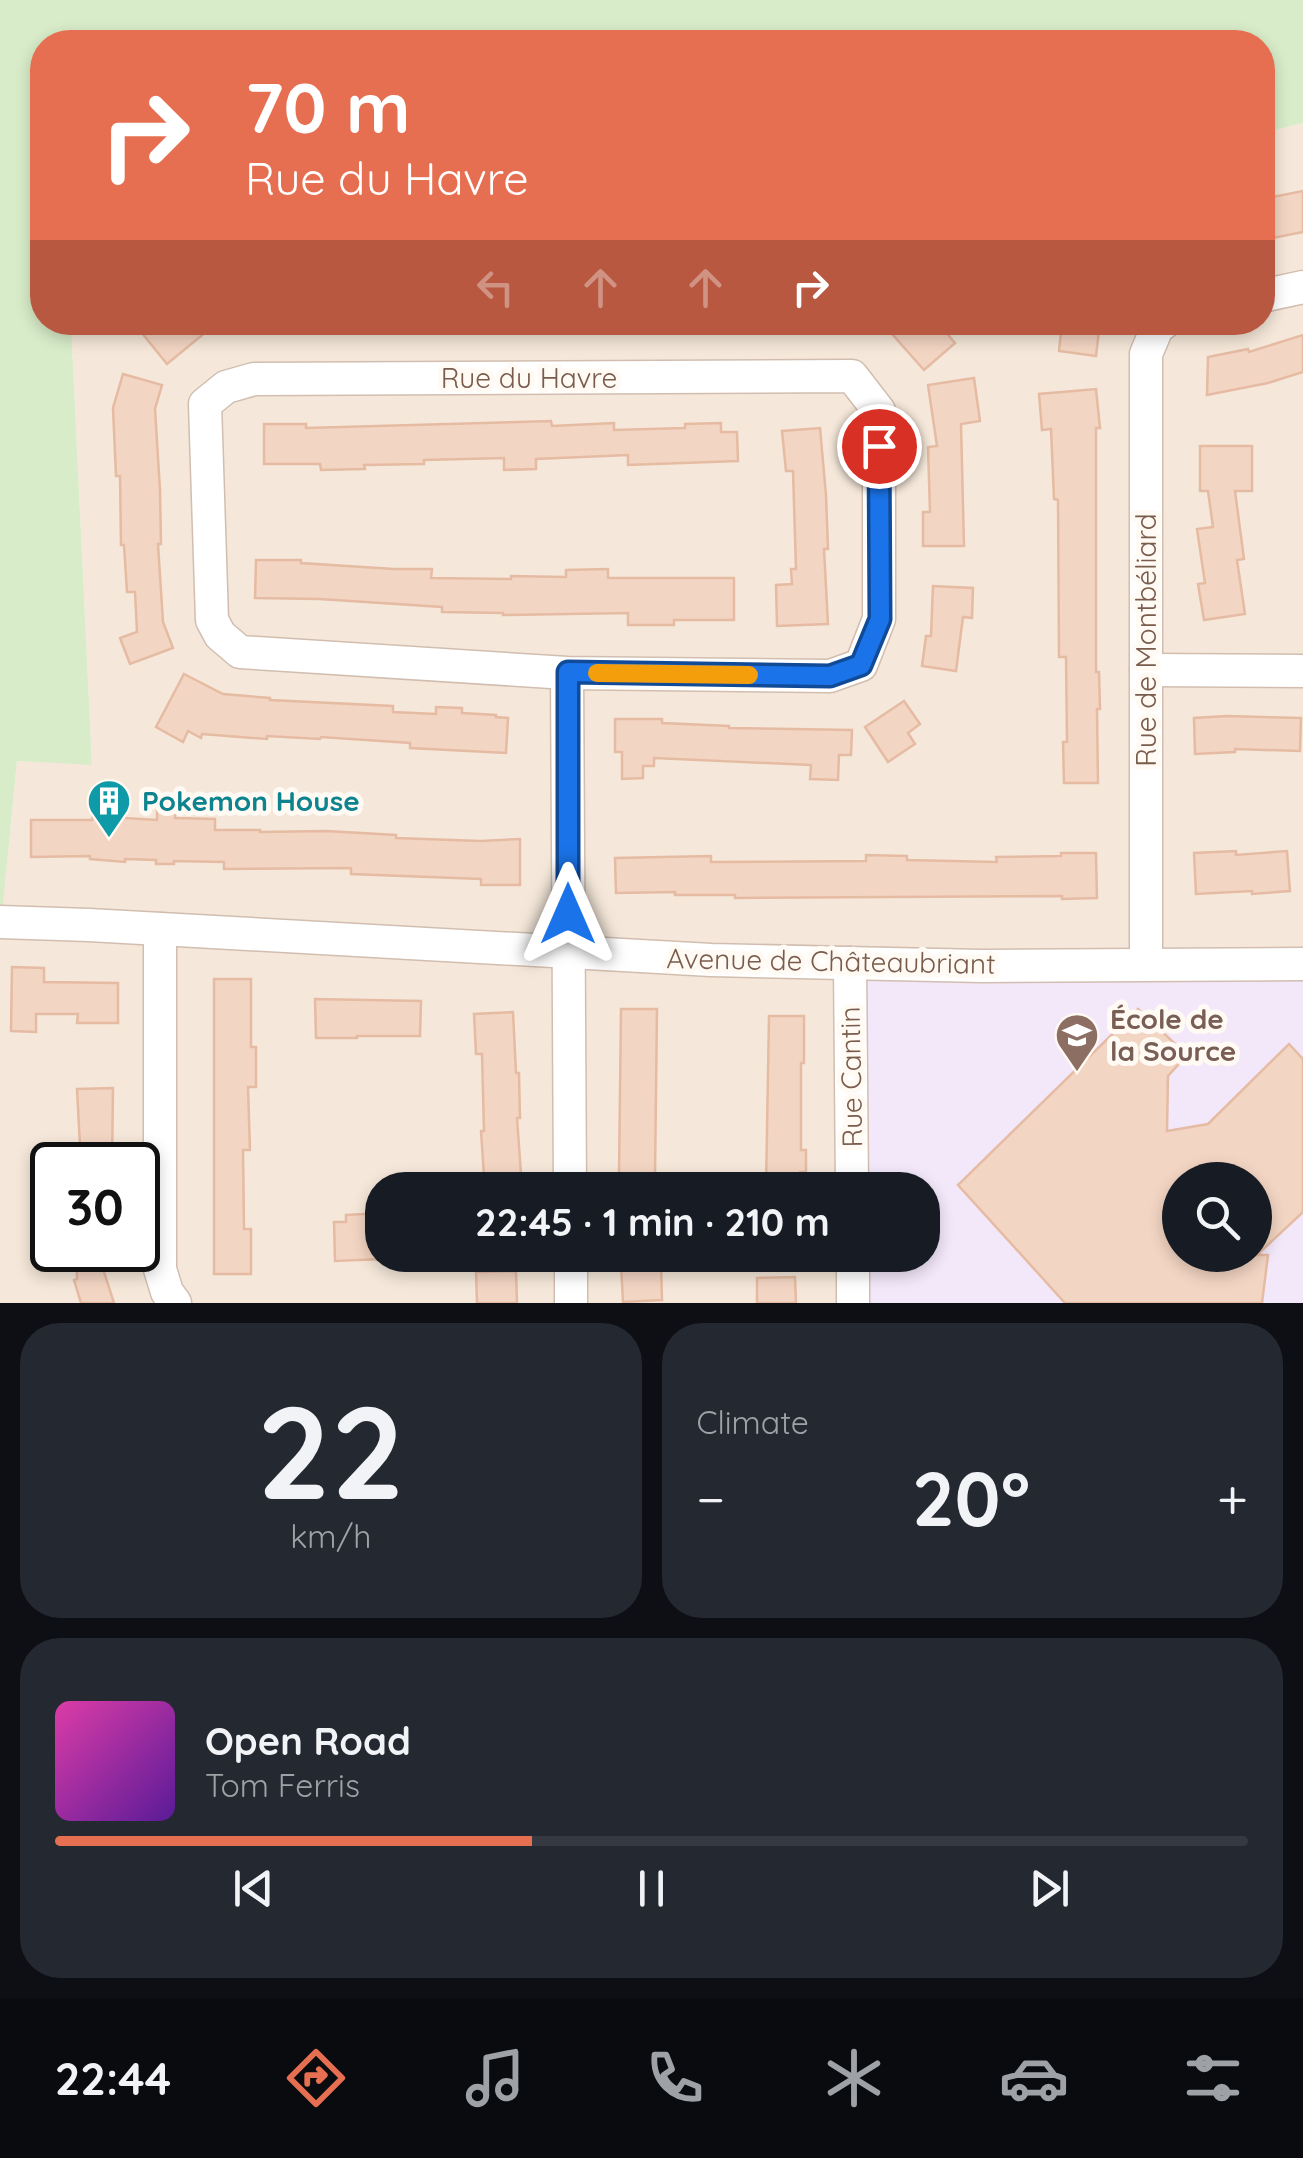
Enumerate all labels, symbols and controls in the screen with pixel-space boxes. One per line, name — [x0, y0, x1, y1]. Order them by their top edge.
text: 70 m — [245, 63, 411, 151]
icon: right — [80, 70, 210, 200]
text: Rue du Havre — [245, 150, 529, 206]
icon: left — [468, 260, 523, 315]
icon: ahead — [573, 260, 628, 315]
icon: ahead — [678, 260, 733, 315]
icon: right — [783, 260, 838, 315]
street label: Rue du Havre — [441, 360, 617, 395]
pin — [837, 404, 922, 489]
icon: arrive — [852, 419, 907, 474]
street label: Rue de Montbéliard — [1128, 513, 1163, 767]
building icon: Pokemon House — [86, 778, 132, 839]
place label: Pokemon House — [142, 783, 360, 818]
position arrow — [516, 862, 620, 966]
street label: Avenue de Châteaubriant — [666, 940, 996, 981]
place label: École de la Source — [1110, 1001, 1236, 1068]
street label: Rue Cantin — [832, 1006, 869, 1148]
school or university icon: École de la Source — [1054, 1012, 1100, 1073]
speed limit sign: 30 — [30, 1142, 160, 1272]
map controls — [1162, 1162, 1272, 1272]
button: search — [1162, 1162, 1272, 1272]
text: 22:45 · 1 min · 210 m — [475, 1198, 830, 1246]
text: 22 — [257, 1369, 405, 1532]
text: Climate — [697, 1402, 809, 1442]
text: 20° — [912, 1451, 1030, 1545]
text: − — [697, 1464, 725, 1533]
text: + — [1217, 1464, 1248, 1533]
text: km/h — [290, 1516, 371, 1556]
text: Open Road — [205, 1717, 411, 1765]
text: Tom Ferris — [205, 1765, 360, 1805]
icon: previous — [226, 1861, 281, 1916]
icon: pause — [624, 1861, 679, 1916]
icon: next — [1022, 1861, 1077, 1916]
icon: directions — [281, 2043, 351, 2113]
icon: music — [460, 2043, 530, 2113]
icon: phone — [640, 2043, 710, 2113]
icon: climate — [819, 2043, 889, 2113]
icon: car — [999, 2043, 1069, 2113]
icon: filters — [1178, 2043, 1248, 2113]
text: 22:44 — [55, 2050, 171, 2106]

